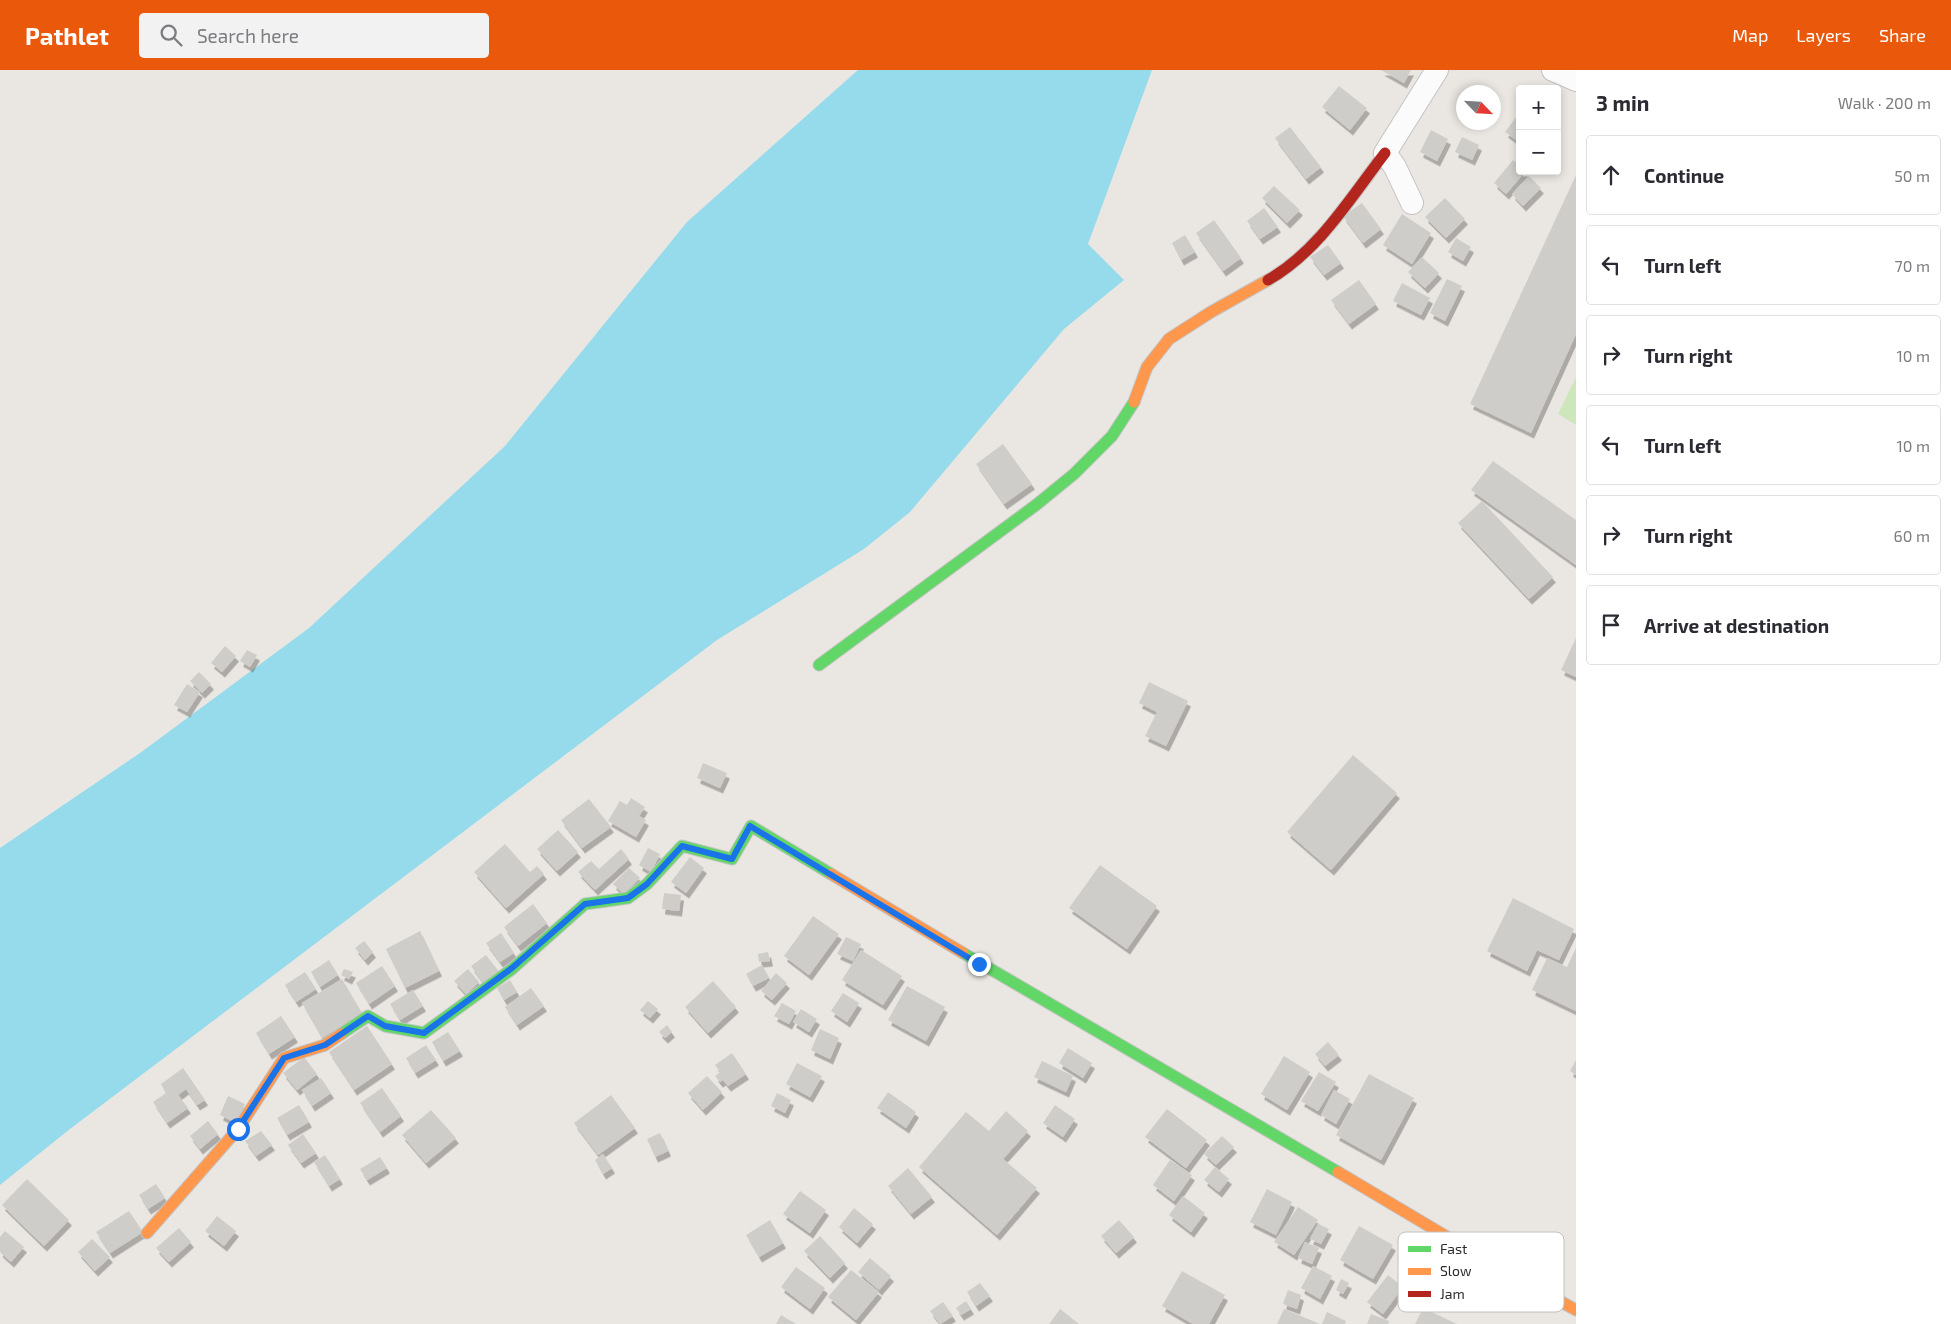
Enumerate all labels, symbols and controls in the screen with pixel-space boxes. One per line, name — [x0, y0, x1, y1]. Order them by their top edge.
search box — [139, 13, 489, 58]
text: Pathlet — [25, 21, 109, 50]
icon: search — [157, 21, 185, 49]
text: Search here — [197, 24, 299, 47]
text: Map — [1732, 24, 1768, 46]
text: Layers — [1796, 24, 1851, 46]
text: Share — [1879, 24, 1926, 46]
north arrow — [1456, 85, 1501, 130]
map controls — [1516, 85, 1561, 175]
button: + — [1516, 85, 1561, 130]
text: 3 min — [1596, 90, 1649, 115]
text: Walk · 200 m — [1838, 93, 1931, 112]
button: − — [1516, 130, 1561, 175]
icon: ahead — [1597, 161, 1625, 189]
text: Continue — [1644, 164, 1724, 187]
text: 50 m — [1894, 166, 1930, 185]
icon: left — [1597, 251, 1625, 279]
text: Turn left — [1644, 254, 1721, 277]
text: 70 m — [1895, 256, 1930, 275]
icon: right — [1597, 341, 1625, 369]
text: Turn right — [1644, 344, 1732, 367]
text: 10 m — [1896, 346, 1930, 365]
icon: left — [1597, 431, 1625, 459]
text: Turn left — [1644, 434, 1721, 457]
text: 10 m — [1896, 436, 1930, 455]
icon: right — [1597, 521, 1625, 549]
text: Turn right — [1644, 524, 1732, 547]
text: 60 m — [1894, 526, 1930, 545]
icon: arrive — [1597, 611, 1625, 639]
text: Arrive at destination — [1644, 614, 1829, 637]
route end — [968, 953, 991, 976]
route start — [227, 1118, 250, 1141]
legend — [1398, 1232, 1564, 1312]
text: Fast — [1440, 1240, 1467, 1257]
text: Slow — [1440, 1262, 1472, 1279]
text: Jam — [1440, 1285, 1465, 1302]

